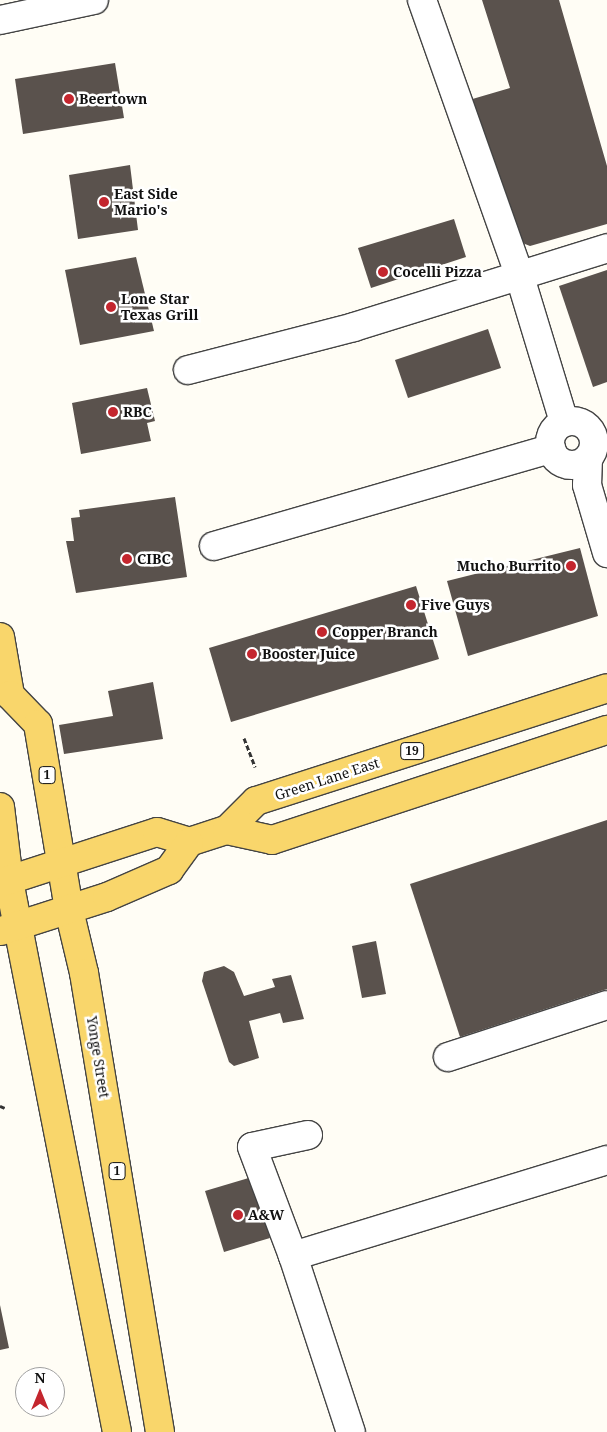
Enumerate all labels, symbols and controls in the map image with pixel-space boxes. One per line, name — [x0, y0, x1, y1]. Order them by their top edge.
place label: Beertown — [79, 91, 147, 107]
marker: Beertown — [63, 93, 75, 105]
place label: East Side Mario's — [114, 186, 178, 218]
marker: East Side Mario's — [98, 196, 110, 208]
place label: Cocelli Pizza — [393, 264, 482, 280]
marker: Cocelli Pizza — [377, 266, 389, 278]
place label: Lone Star Texas Grill — [121, 291, 198, 324]
marker: Lone Star Texas Grill — [105, 301, 117, 313]
place label: RBC — [123, 404, 152, 420]
marker: RBC — [107, 406, 119, 418]
place label: CIBC — [137, 551, 171, 567]
marker: CIBC — [121, 553, 133, 565]
place label: Mucho Burrito — [457, 558, 561, 574]
marker: Mucho Burrito — [565, 560, 577, 572]
place label: Five Guys — [421, 597, 490, 613]
marker: Five Guys — [405, 599, 417, 611]
place label: Copper Branch — [332, 624, 438, 640]
marker: Copper Branch — [316, 626, 328, 638]
place label: Booster Juice — [262, 646, 355, 662]
marker: Booster Juice — [246, 648, 258, 660]
road number: 19 — [400, 741, 424, 760]
street label: Green Lane East — [273, 754, 381, 804]
road number: 1 — [38, 766, 56, 784]
street label: Yonge Street — [83, 1015, 113, 1099]
road number: 1 — [108, 1162, 126, 1180]
place label: A&W — [248, 1207, 284, 1223]
marker: A&W — [232, 1209, 244, 1221]
north arrow — [15, 1367, 65, 1417]
text: N — [34, 1368, 46, 1387]

